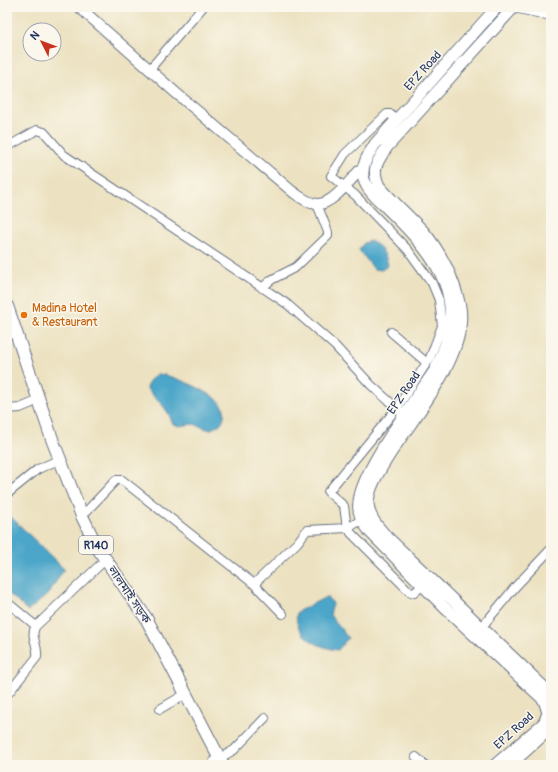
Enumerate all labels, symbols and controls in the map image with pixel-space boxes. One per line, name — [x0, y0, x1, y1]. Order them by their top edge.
north arrow — [22, 22, 62, 62]
text: N — [28, 28, 43, 43]
street label: EPZ Road — [401, 48, 445, 94]
place label: Madina Hotel & Restaurant — [32, 301, 98, 330]
marker: Madina Hotel & Restaurant — [19, 310, 29, 320]
street label: EPZ Road — [384, 369, 424, 417]
road number: R140 — [79, 536, 113, 554]
street label: লালমাই সড়ক — [104, 562, 155, 627]
street label: EPZ Road — [491, 709, 537, 753]

